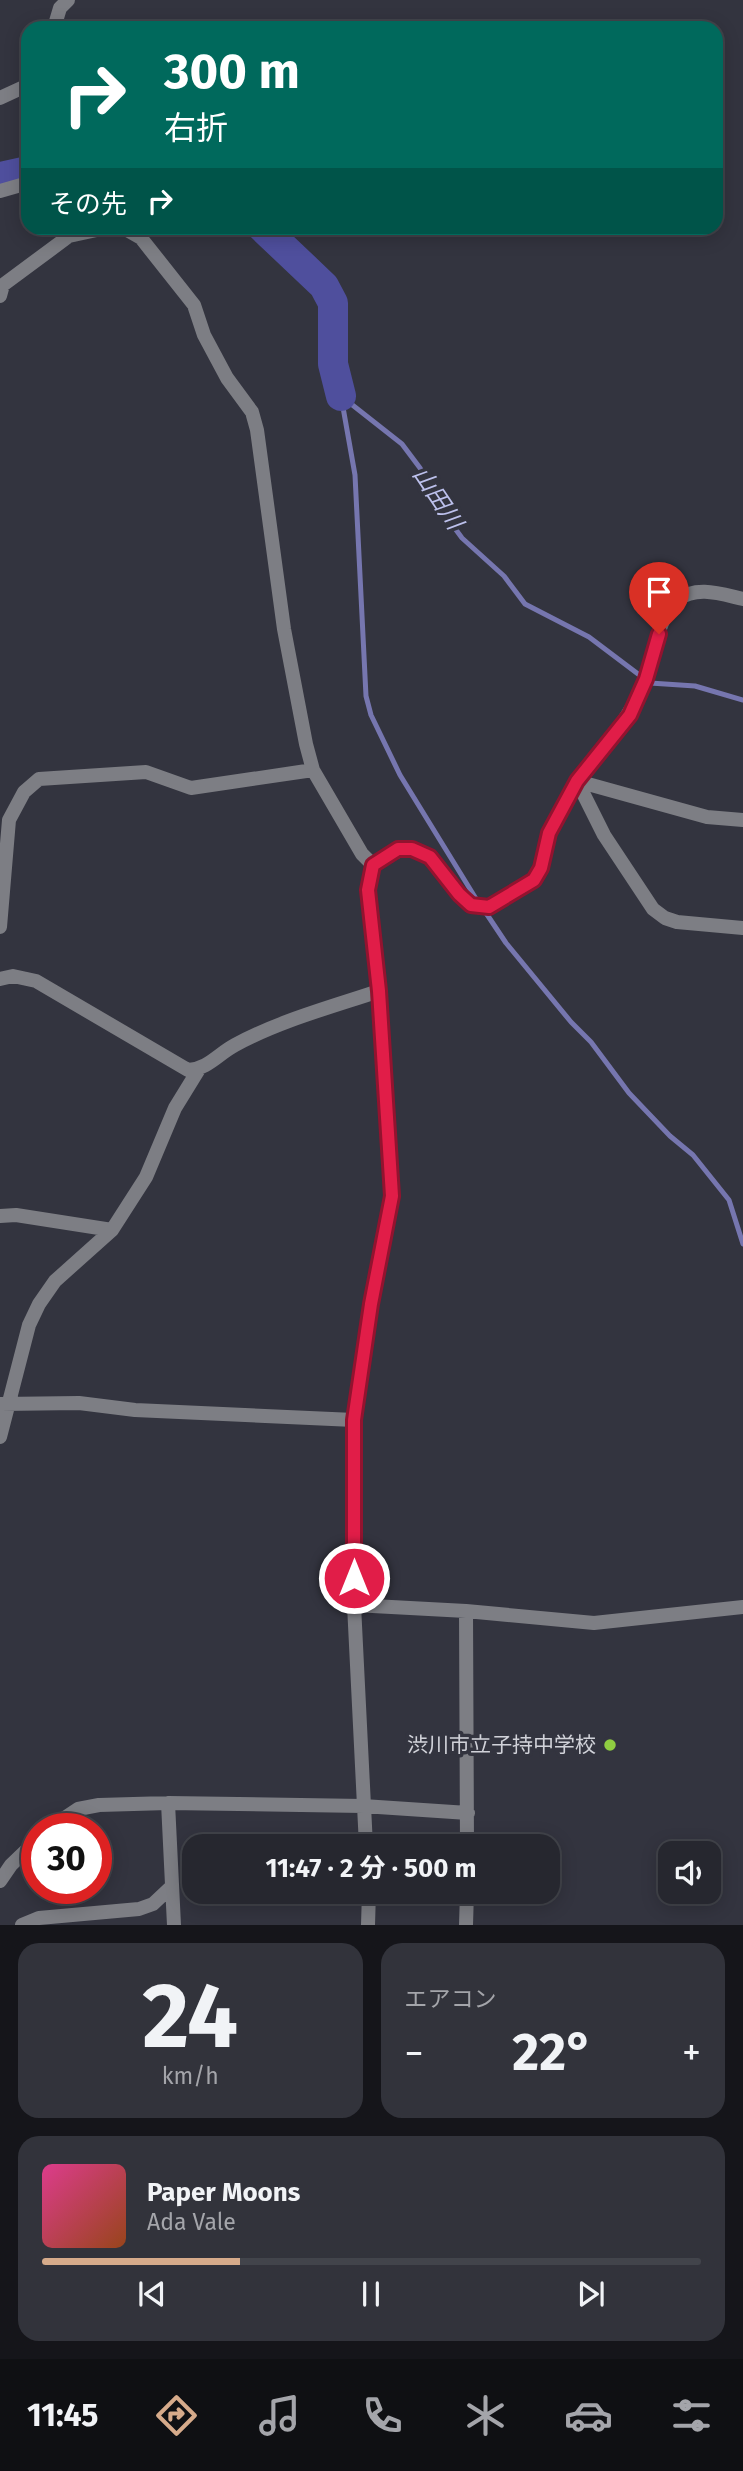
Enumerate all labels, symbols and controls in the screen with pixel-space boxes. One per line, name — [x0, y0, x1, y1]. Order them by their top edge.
text: 300 m — [164, 42, 300, 101]
icon: right — [49, 49, 140, 140]
text: 右折 — [164, 109, 228, 147]
icon: right — [141, 182, 179, 220]
text: その先 — [49, 189, 127, 220]
water label: 山田川 — [407, 462, 471, 537]
pin — [629, 562, 689, 634]
icon: arrive — [640, 573, 678, 611]
position arrow — [317, 1541, 391, 1615]
place label: 渋川市立子持中学校 — [407, 1732, 596, 1758]
marker: 渋川市立子持中学校 — [602, 1737, 618, 1753]
speed limit sign: 30 — [21, 1813, 112, 1904]
map controls — [658, 1841, 721, 1904]
button: sound — [658, 1841, 721, 1904]
text: 11:47 · 2 分 · 500 m — [265, 1853, 477, 1884]
text: 24 — [142, 1962, 238, 2071]
text: エアコン — [405, 1985, 497, 2013]
text: 22° — [512, 2021, 593, 2084]
text: − — [405, 2030, 424, 2076]
text: + — [682, 2030, 701, 2076]
text: km/h — [162, 2062, 219, 2090]
text: Paper Moons — [147, 2177, 300, 2208]
text: Ada Vale — [147, 2208, 236, 2236]
icon: previous — [133, 2275, 171, 2313]
icon: pause — [352, 2275, 390, 2313]
icon: next — [572, 2275, 610, 2313]
icon: directions — [152, 2391, 201, 2440]
icon: music — [255, 2391, 304, 2440]
icon: phone — [358, 2391, 407, 2440]
icon: climate — [461, 2391, 510, 2440]
icon: car — [564, 2391, 613, 2440]
icon: filters — [667, 2391, 716, 2440]
text: 11:45 — [27, 2396, 99, 2434]

